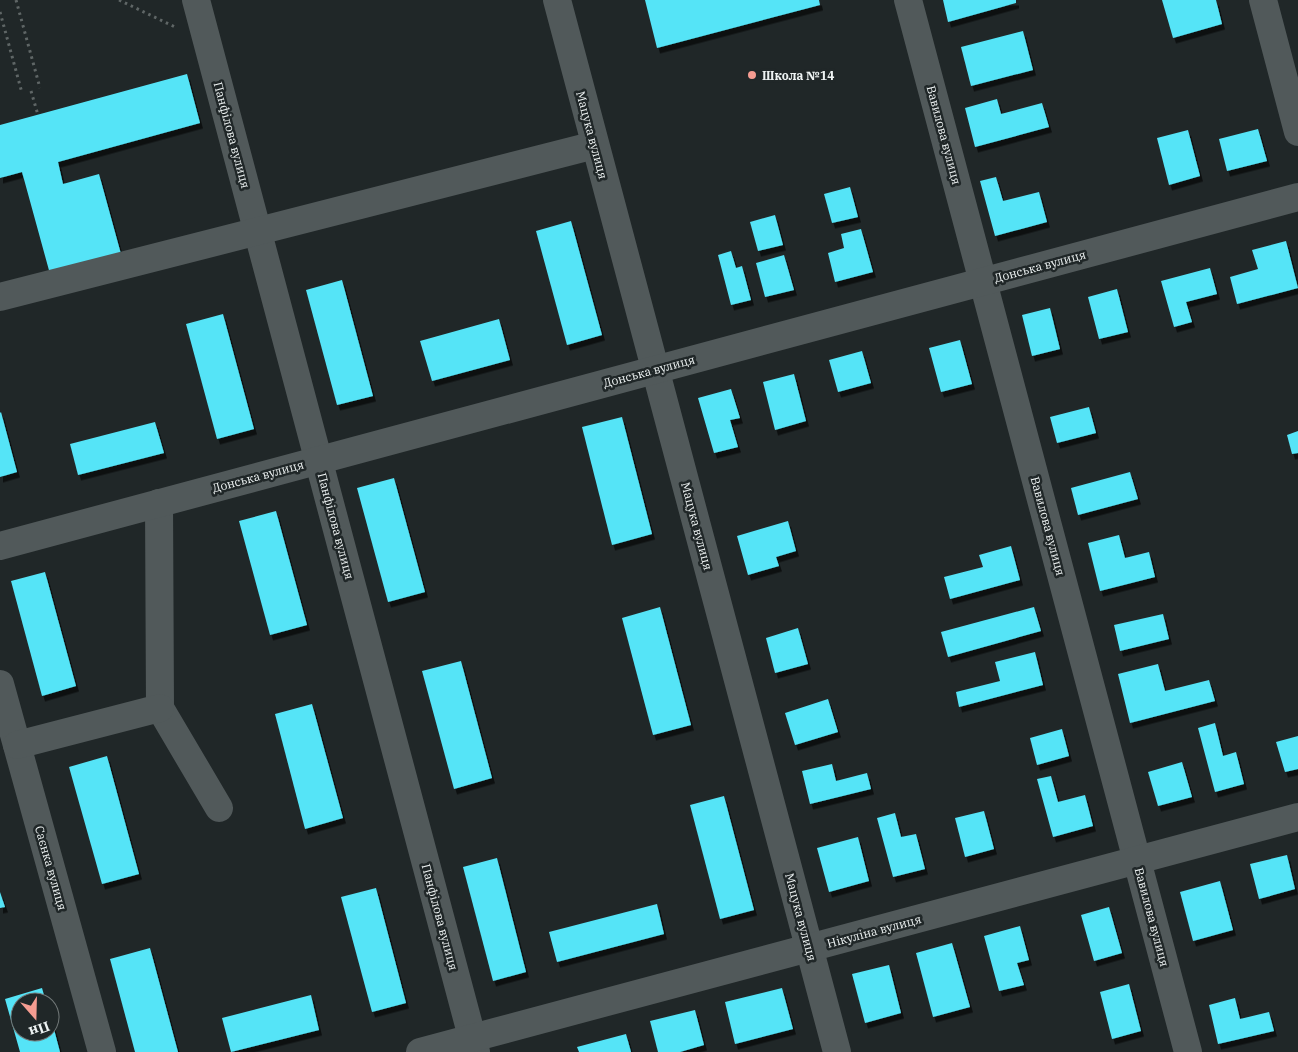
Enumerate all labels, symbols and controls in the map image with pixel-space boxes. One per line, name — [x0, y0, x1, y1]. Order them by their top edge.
place label: Школа №14 — [762, 68, 834, 83]
marker: Школа №14 — [746, 69, 758, 81]
street label: Панфілова вулиця — [211, 80, 253, 190]
street label: Вавилова вулиця — [924, 84, 964, 186]
street label: Мацука вулиця — [573, 89, 611, 181]
street label: Донська вулиця — [992, 247, 1088, 285]
street label: Донська вулиця — [601, 352, 697, 390]
street label: Донська вулиця — [210, 457, 306, 495]
street label: Панфілова вулиця — [315, 471, 357, 581]
street label: Вавилова вулиця — [1028, 475, 1068, 577]
street label: Мацука вулиця — [678, 480, 716, 572]
street label: Саєнка вулиця — [32, 824, 70, 912]
street label: Панфілова вулиця — [419, 862, 461, 972]
street label: Вавилова вулиця — [1132, 866, 1172, 968]
street label: Мацука вулиця — [782, 871, 820, 963]
street label: Нікуліна вулиця — [825, 911, 923, 951]
north arrow — [10, 992, 60, 1042]
text: Пн — [27, 1017, 52, 1041]

